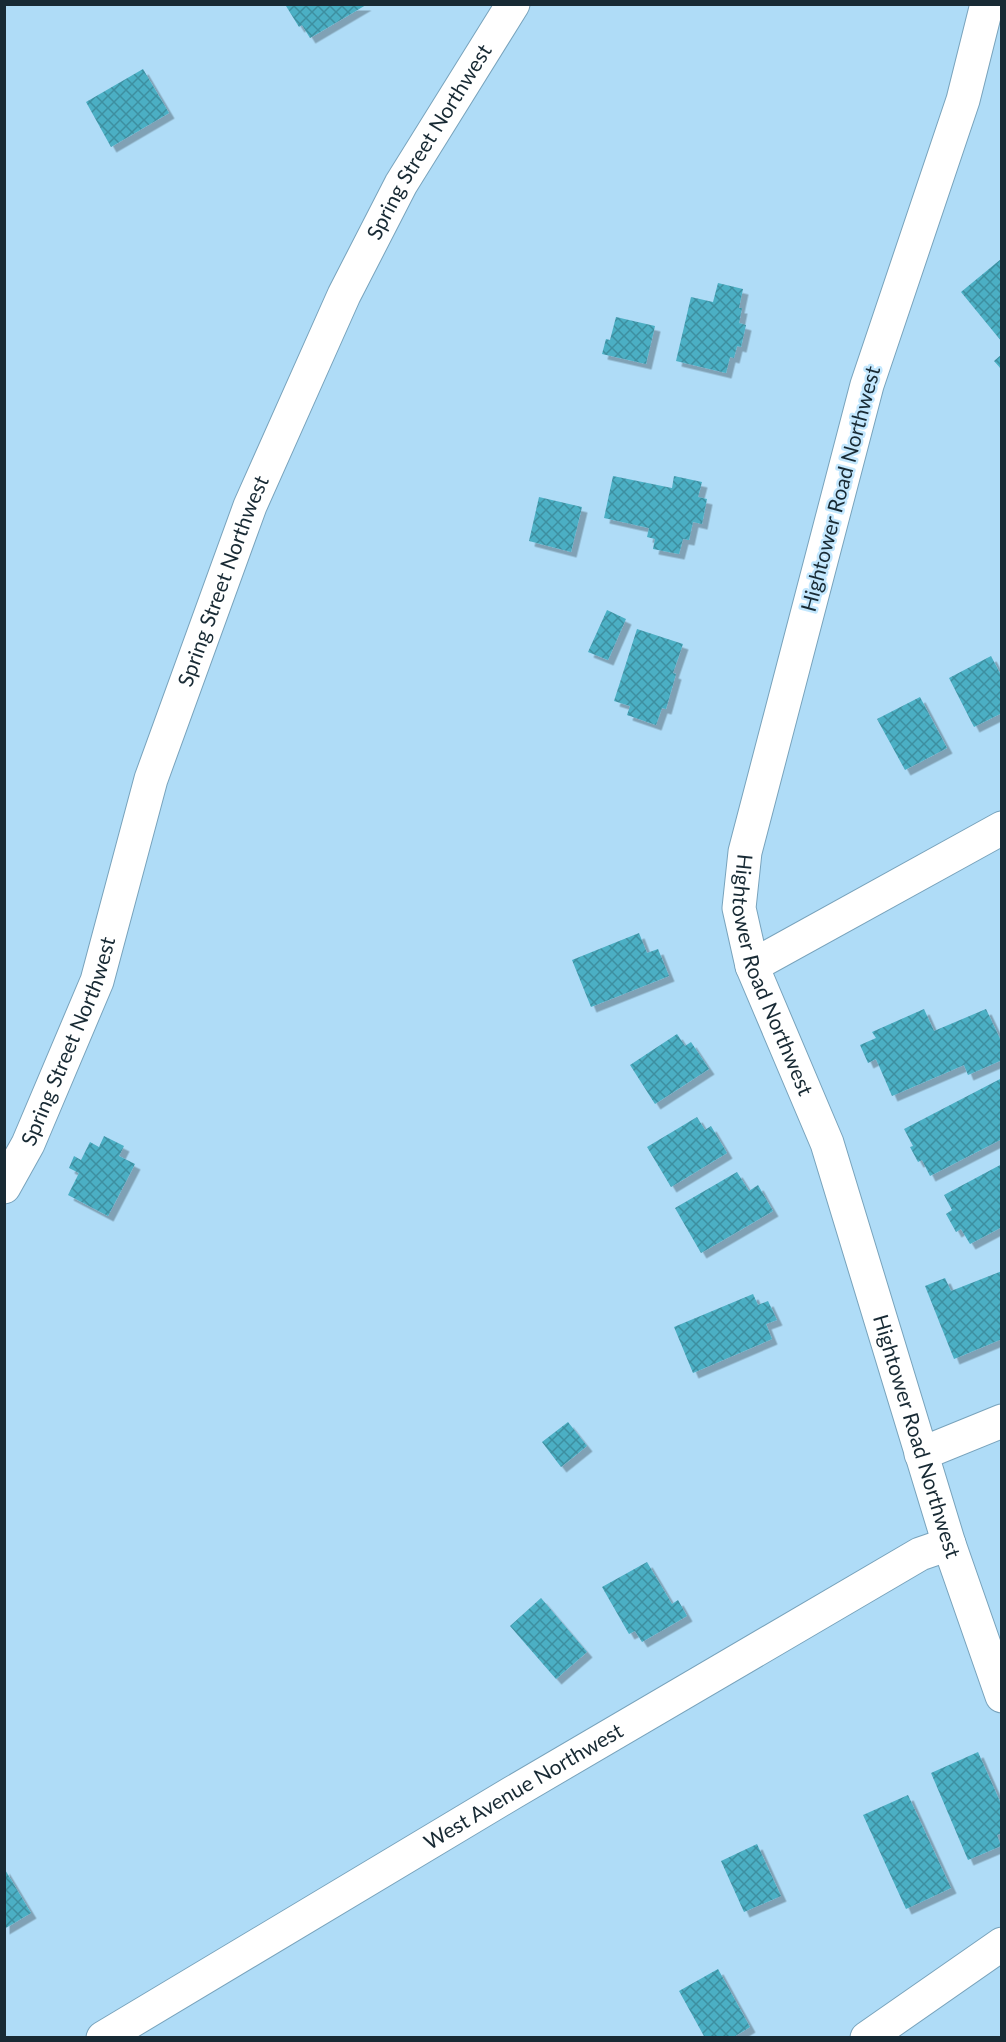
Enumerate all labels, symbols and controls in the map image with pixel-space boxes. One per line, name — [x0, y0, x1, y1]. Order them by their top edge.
street label: Spring Street Northwest — [361, 39, 496, 243]
street label: Hightower Road Northwest — [795, 363, 885, 614]
street label: Spring Street Northwest — [172, 471, 273, 690]
street label: Hightower Road Northwest — [728, 853, 820, 1099]
street label: Spring Street Northwest — [15, 933, 119, 1149]
street label: Hightower Road Northwest — [869, 1311, 967, 1561]
street label: West Avenue Northwest — [419, 1717, 627, 1854]

